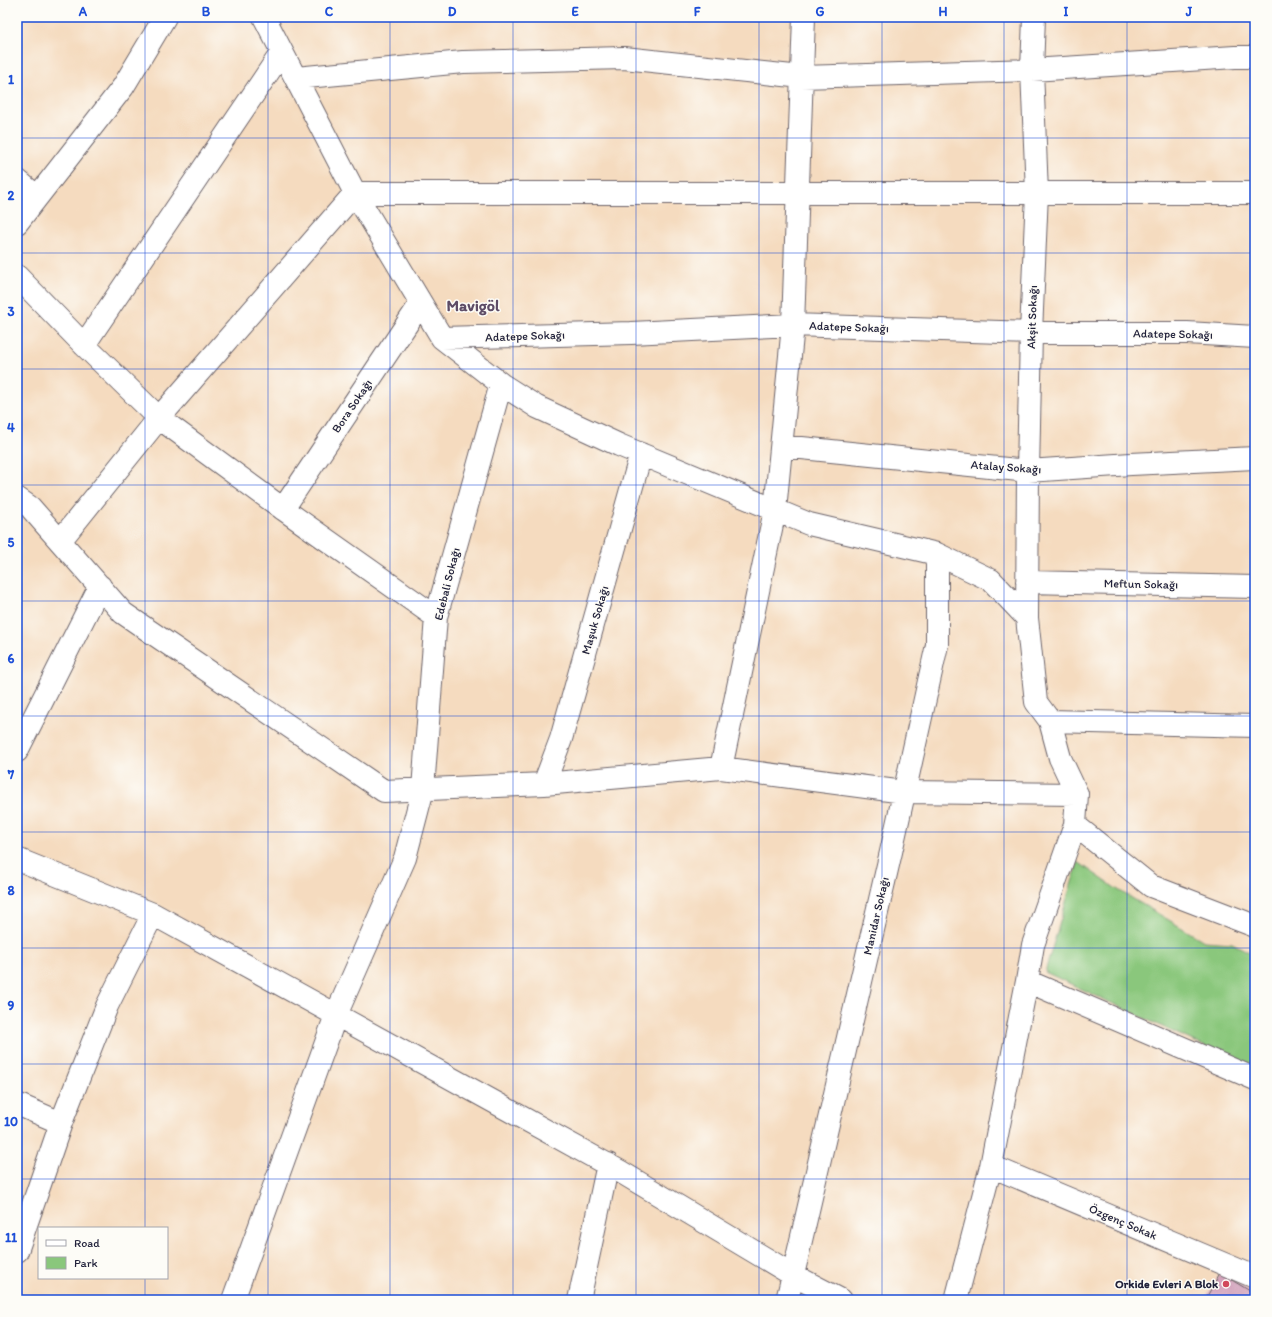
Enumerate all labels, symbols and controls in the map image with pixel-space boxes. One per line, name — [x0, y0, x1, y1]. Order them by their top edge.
text: A — [78, 4, 88, 19]
text: B — [202, 4, 211, 19]
text: C — [325, 4, 334, 19]
text: D — [448, 4, 457, 19]
text: E — [571, 4, 579, 19]
text: F — [694, 4, 701, 19]
text: G — [816, 4, 825, 19]
text: H — [939, 4, 948, 19]
text: I — [1064, 4, 1069, 19]
text: J — [1185, 4, 1193, 19]
text: 1 — [8, 72, 14, 87]
text: 2 — [8, 188, 15, 203]
street label: Akşit Sokağı — [1024, 285, 1040, 349]
district label: Mavigöl — [446, 296, 500, 316]
text: 3 — [7, 304, 15, 319]
street label: Adatepe Sokağı — [809, 319, 889, 335]
street label: Adatepe Sokağı — [1133, 326, 1213, 342]
street label: Adatepe Sokağı — [485, 328, 565, 344]
street label: Bora Sokağı — [329, 377, 375, 435]
text: 4 — [7, 420, 15, 435]
street label: Atalay Sokağı — [970, 458, 1042, 476]
text: 5 — [8, 535, 15, 550]
street label: Edebali Sokağı — [431, 546, 463, 622]
street label: Meftun Sokağı — [1104, 576, 1178, 592]
street label: Maşuk Sokağı — [578, 584, 612, 656]
text: 6 — [8, 651, 15, 666]
text: 7 — [7, 767, 15, 782]
street label: Manidar Sokağı — [860, 876, 892, 956]
text: 8 — [7, 883, 15, 898]
text: 9 — [8, 998, 15, 1013]
text: 10 — [4, 1114, 18, 1129]
street label: Özgenç Sokak — [1087, 1201, 1159, 1243]
legend — [38, 1227, 168, 1279]
text: 11 — [5, 1230, 17, 1245]
text: Road — [74, 1236, 100, 1250]
text: Park — [74, 1256, 98, 1270]
place label: Orkide Evleri A Blok — [1115, 1277, 1219, 1291]
marker: Orkide Evleri A Blok — [1221, 1279, 1231, 1289]

